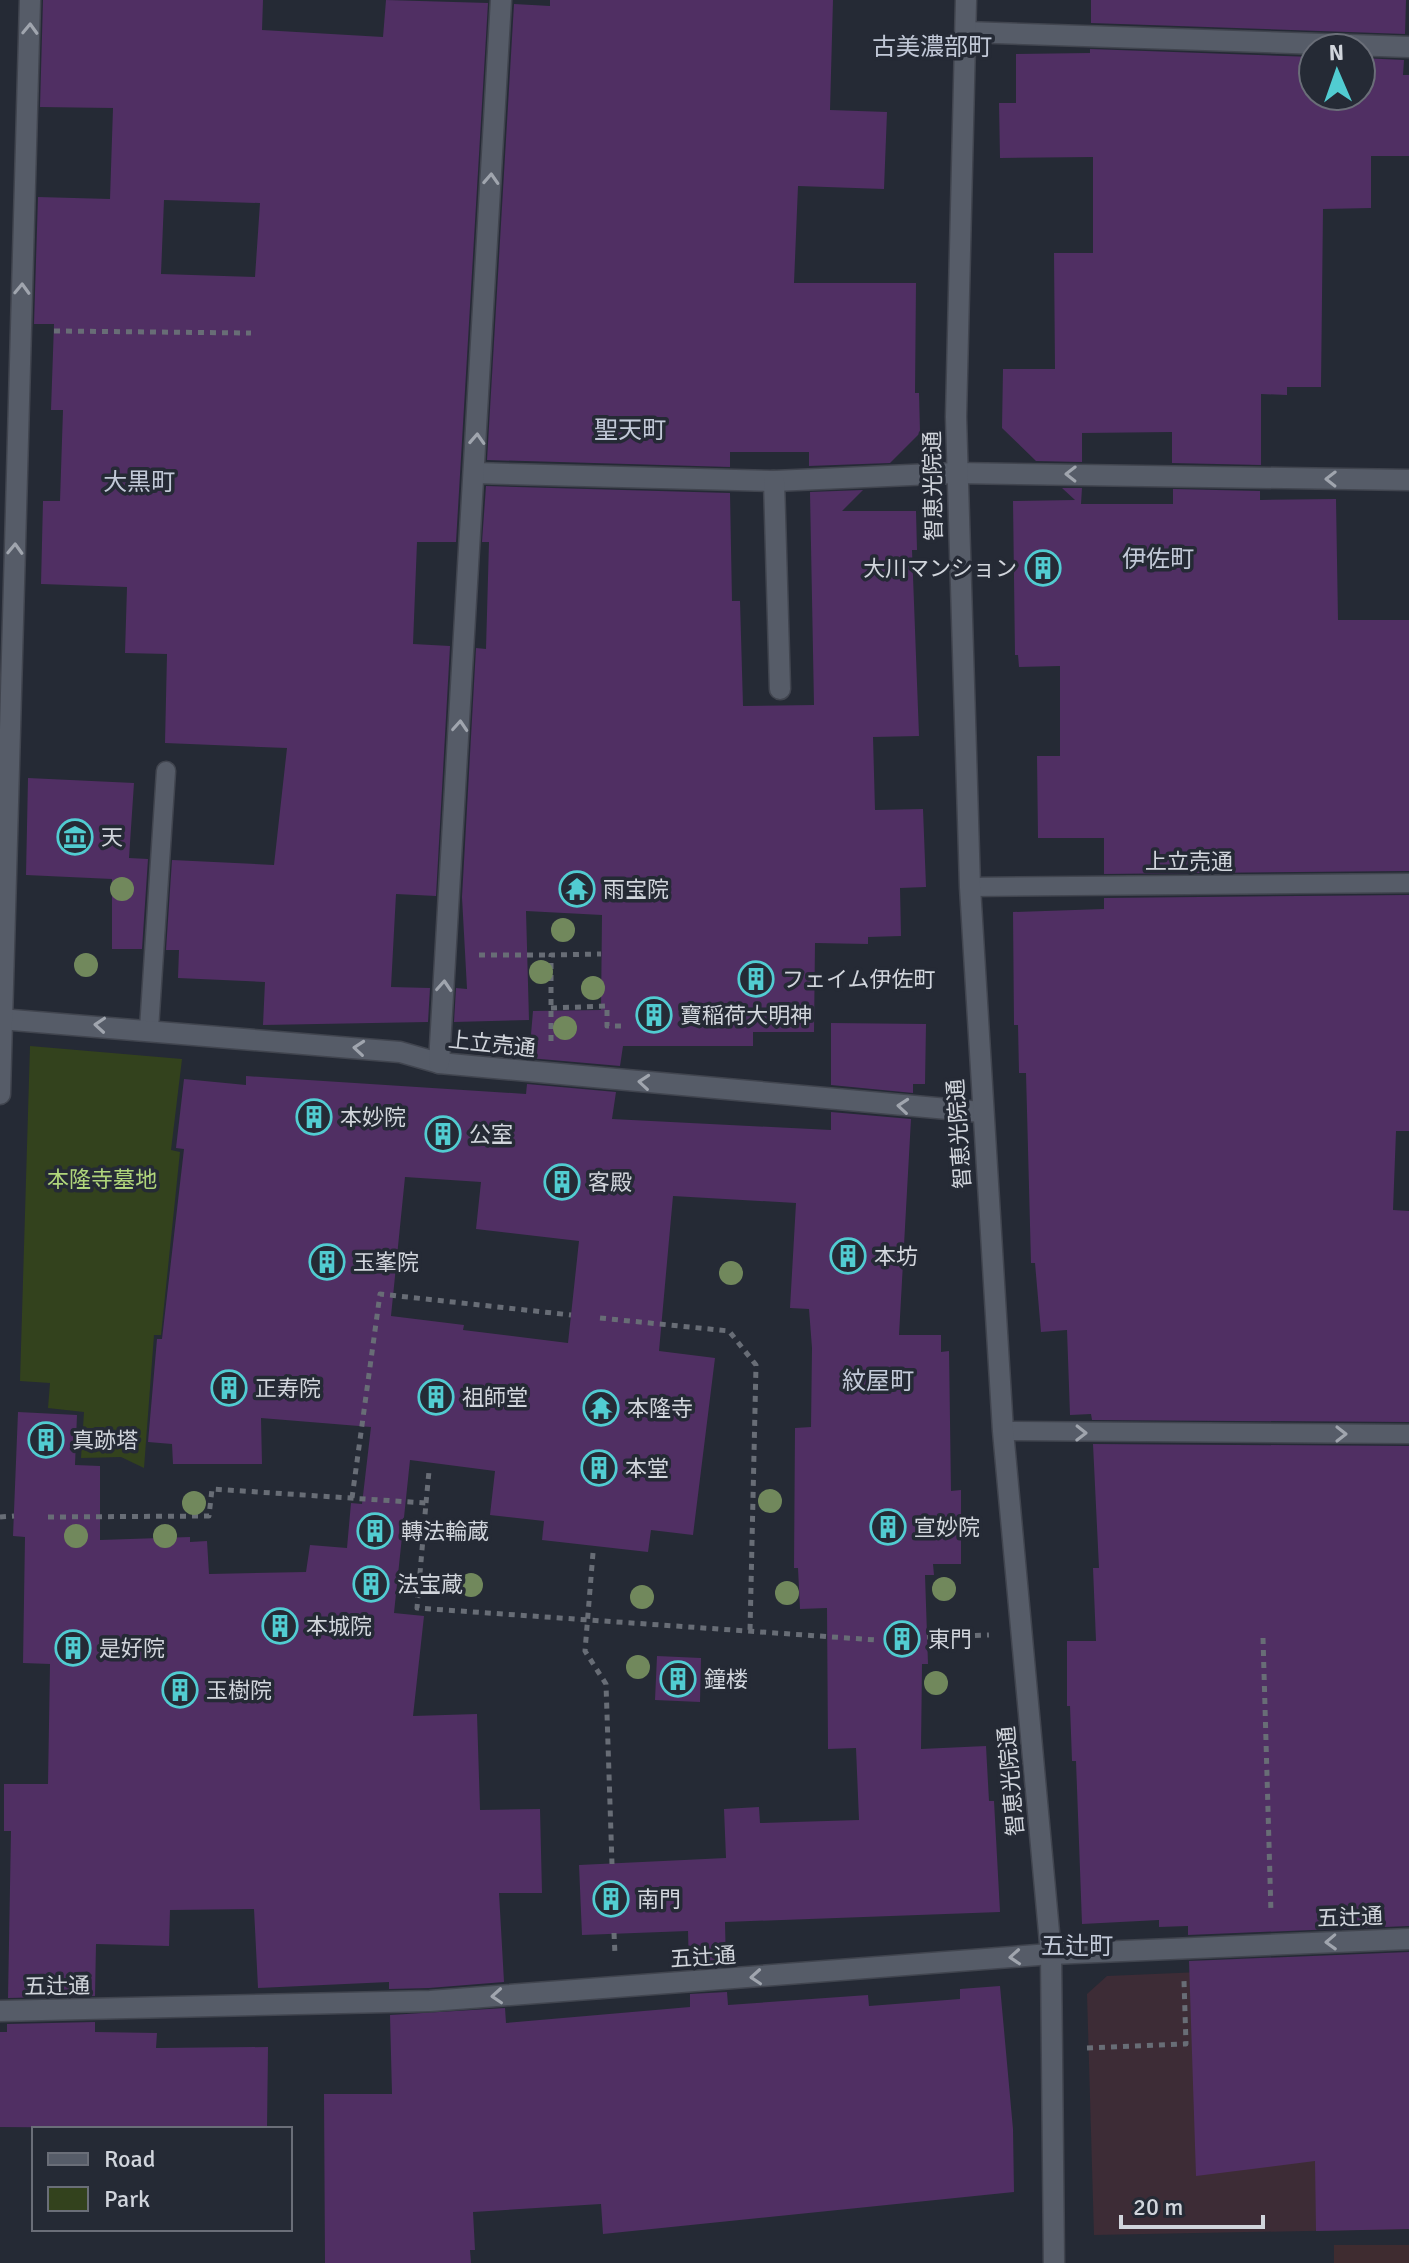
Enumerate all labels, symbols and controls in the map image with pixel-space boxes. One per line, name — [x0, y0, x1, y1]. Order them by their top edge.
one-way arrow — [21, 22, 38, 35]
district label: 古美濃部町 — [872, 32, 992, 62]
north arrow — [1297, 32, 1377, 112]
text: N — [1328, 39, 1344, 66]
one-way arrow — [483, 172, 500, 185]
one-way arrow — [13, 282, 30, 295]
district label: 聖天町 — [594, 415, 666, 445]
street label: 智恵光院通 — [919, 431, 947, 541]
one-way arrow — [468, 432, 485, 445]
one-way arrow — [1064, 466, 1077, 483]
district label: 大黒町 — [103, 467, 175, 497]
one-way arrow — [1324, 470, 1337, 488]
one-way arrow — [6, 542, 23, 555]
district label: 伊佐町 — [1122, 544, 1194, 574]
building icon: 大川マンション — [1024, 549, 1062, 587]
place label: 大川マンション — [863, 555, 1017, 582]
one-way arrow — [451, 719, 468, 732]
museum icon: 天 — [56, 818, 94, 856]
place label: 天 — [101, 824, 123, 851]
street label: 上立売通 — [1145, 848, 1233, 875]
temple icon: 雨宝院 — [558, 870, 596, 908]
place label: 雨宝院 — [603, 876, 669, 903]
building icon: フェイム伊佐町 — [737, 960, 775, 998]
place label: フェイム伊佐町 — [782, 966, 936, 993]
one-way arrow — [435, 979, 452, 992]
building icon: 寶稲荷大明神 — [635, 996, 673, 1034]
place label: 寶稲荷大明神 — [680, 1002, 812, 1029]
one-way arrow — [93, 1017, 106, 1034]
street label: 上立売通 — [447, 1026, 537, 1062]
one-way arrow — [352, 1040, 365, 1057]
one-way arrow — [638, 1074, 651, 1091]
street label: 智恵光院通 — [942, 1078, 976, 1190]
building icon: 本妙院 — [295, 1098, 333, 1136]
one-way arrow — [896, 1098, 909, 1115]
place label: 本妙院 — [340, 1104, 406, 1131]
building icon: 公室 — [424, 1115, 462, 1153]
place label: 公室 — [469, 1121, 513, 1148]
building icon: 客殿 — [543, 1163, 581, 1201]
park label: 本隆寺墓地 — [47, 1166, 157, 1193]
place label: 客殿 — [588, 1169, 632, 1196]
building icon: 本坊 — [829, 1237, 867, 1275]
building icon: 玉峯院 — [308, 1243, 346, 1281]
place label: 本坊 — [874, 1243, 918, 1270]
place label: 玉峯院 — [353, 1249, 419, 1276]
district label: 紋屋町 — [842, 1366, 914, 1396]
building icon: 正寿院 — [210, 1369, 248, 1407]
place label: 正寿院 — [255, 1375, 321, 1402]
building icon: 祖師堂 — [417, 1378, 455, 1416]
place label: 祖師堂 — [462, 1384, 528, 1411]
temple icon: 本隆寺 — [582, 1389, 620, 1427]
place label: 本隆寺 — [627, 1395, 693, 1422]
building icon: 真跡塔 — [27, 1421, 65, 1459]
one-way arrow — [1075, 1424, 1088, 1441]
one-way arrow — [1335, 1425, 1348, 1443]
place label: 真跡塔 — [72, 1427, 138, 1454]
building icon: 本堂 — [580, 1449, 618, 1487]
place label: 本堂 — [625, 1455, 669, 1482]
building icon: 宣妙院 — [869, 1508, 907, 1546]
building icon: 轉法輪蔵 — [356, 1512, 394, 1550]
place label: 宣妙院 — [914, 1514, 980, 1541]
place label: 轉法輪蔵 — [401, 1518, 489, 1545]
building icon: 法宝蔵 — [352, 1565, 390, 1603]
place label: 法宝蔵 — [397, 1571, 463, 1598]
building icon: 本城院 — [261, 1607, 299, 1645]
place label: 本城院 — [306, 1613, 372, 1640]
building icon: 東門 — [883, 1620, 921, 1658]
place label: 東門 — [928, 1626, 972, 1653]
building icon: 是好院 — [54, 1629, 92, 1667]
place label: 是好院 — [99, 1635, 165, 1662]
building icon: 鐘楼 — [659, 1660, 697, 1698]
place label: 鐘楼 — [704, 1666, 748, 1693]
building icon: 玉樹院 — [161, 1671, 199, 1709]
place label: 玉樹院 — [206, 1677, 272, 1704]
street label: 智恵光院通 — [993, 1725, 1029, 1837]
building icon: 南門 — [592, 1880, 630, 1918]
place label: 南門 — [637, 1886, 681, 1913]
street label: 五辻通 — [1317, 1902, 1383, 1932]
district label: 五辻町 — [1041, 1931, 1113, 1961]
one-way arrow — [1324, 1933, 1337, 1950]
street label: 五辻通 — [669, 1941, 737, 1973]
one-way arrow — [1009, 1948, 1022, 1965]
one-way arrow — [749, 1968, 762, 1985]
street label: 五辻通 — [24, 1972, 90, 2000]
one-way arrow — [490, 1987, 503, 2004]
legend — [32, 2127, 292, 2231]
text: Road — [104, 2144, 155, 2174]
scale bar — [1121, 2179, 1263, 2229]
text: Park — [104, 2184, 150, 2214]
text: 20 m — [1133, 2192, 1183, 2222]

